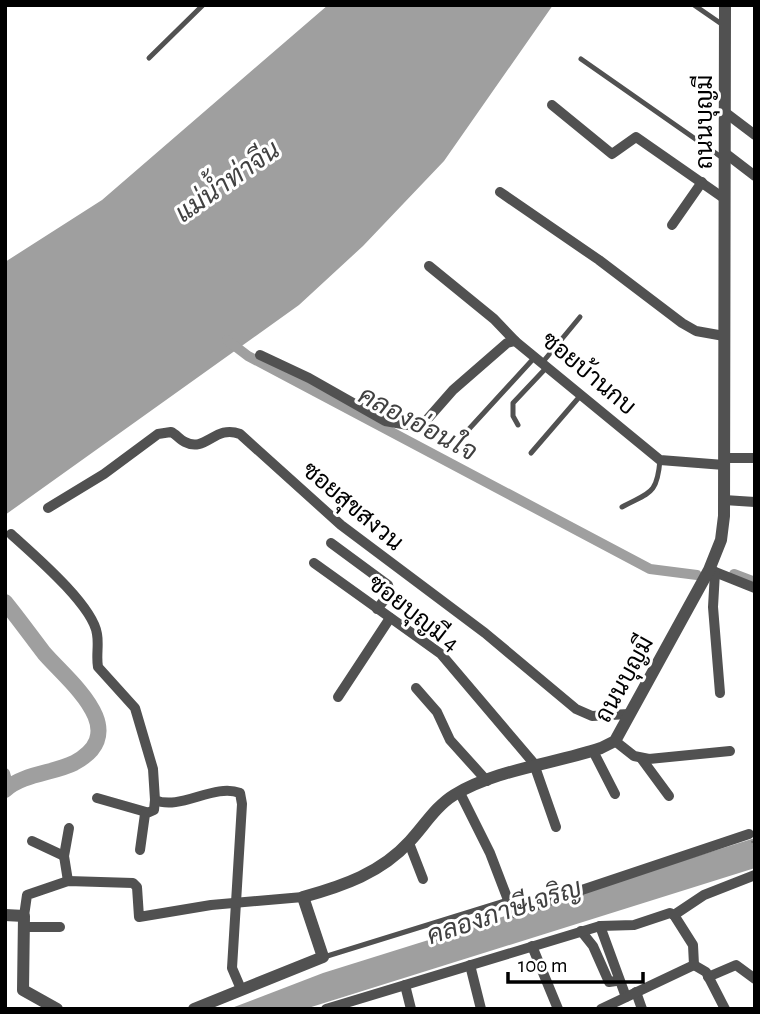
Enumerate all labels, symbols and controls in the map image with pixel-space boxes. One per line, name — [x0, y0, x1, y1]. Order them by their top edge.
street label: ถนนบุญมี — [689, 75, 720, 169]
water label: แม่น้ำท่าจีน — [165, 129, 285, 227]
street label: ซอยบ้านกบ — [537, 325, 642, 420]
water label: คลองอ่อนใจ — [354, 378, 483, 466]
street label: ซอยสุขสงวน — [296, 458, 407, 558]
street label: ซอยบุญมี 4 — [361, 568, 466, 659]
street label: ถนนบุญมี — [588, 630, 661, 728]
water label: คลองภาษีเจริญ — [423, 871, 586, 951]
scale bar — [508, 940, 643, 984]
text: 100 m — [518, 955, 568, 976]

